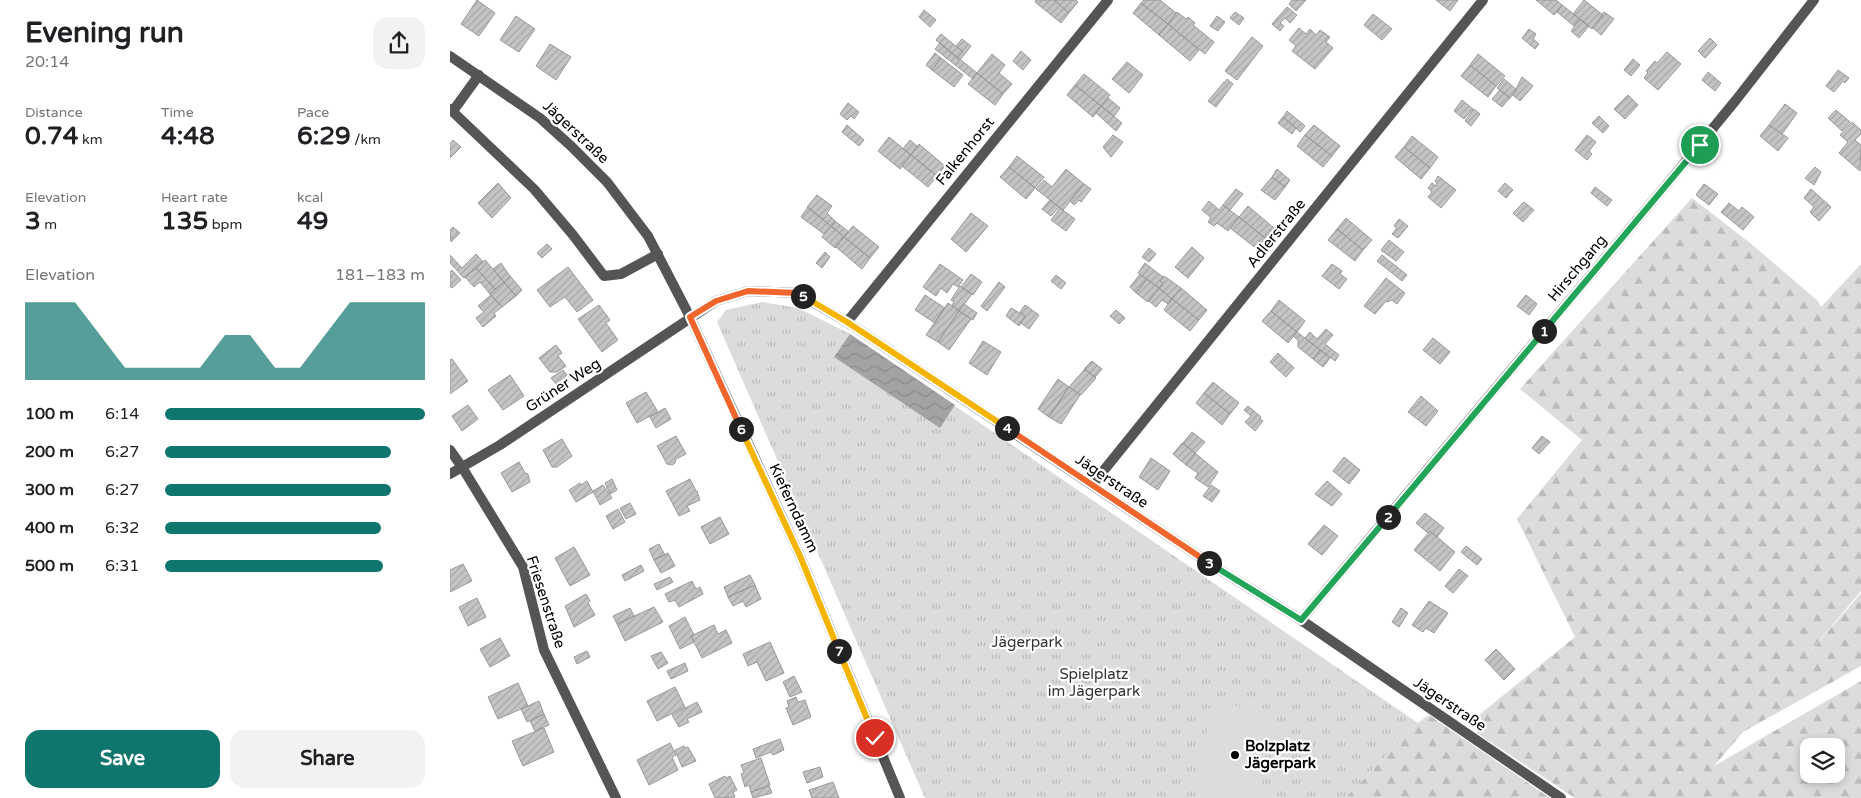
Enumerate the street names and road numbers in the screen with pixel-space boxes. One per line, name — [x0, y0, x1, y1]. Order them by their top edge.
street label: Jägerstraße — [539, 97, 613, 167]
street label: Falkenhorst — [932, 113, 998, 189]
street label: Adlerstraße — [1243, 195, 1309, 271]
street label: Hirschgang — [1544, 231, 1610, 305]
street label: Grüner Weg — [522, 354, 604, 416]
street label: Jägerstraße — [1072, 450, 1152, 512]
street label: Kieferndamm — [765, 461, 823, 555]
street label: Friesenstraße — [523, 553, 569, 651]
street label: Jägerstraße — [1410, 673, 1490, 735]

